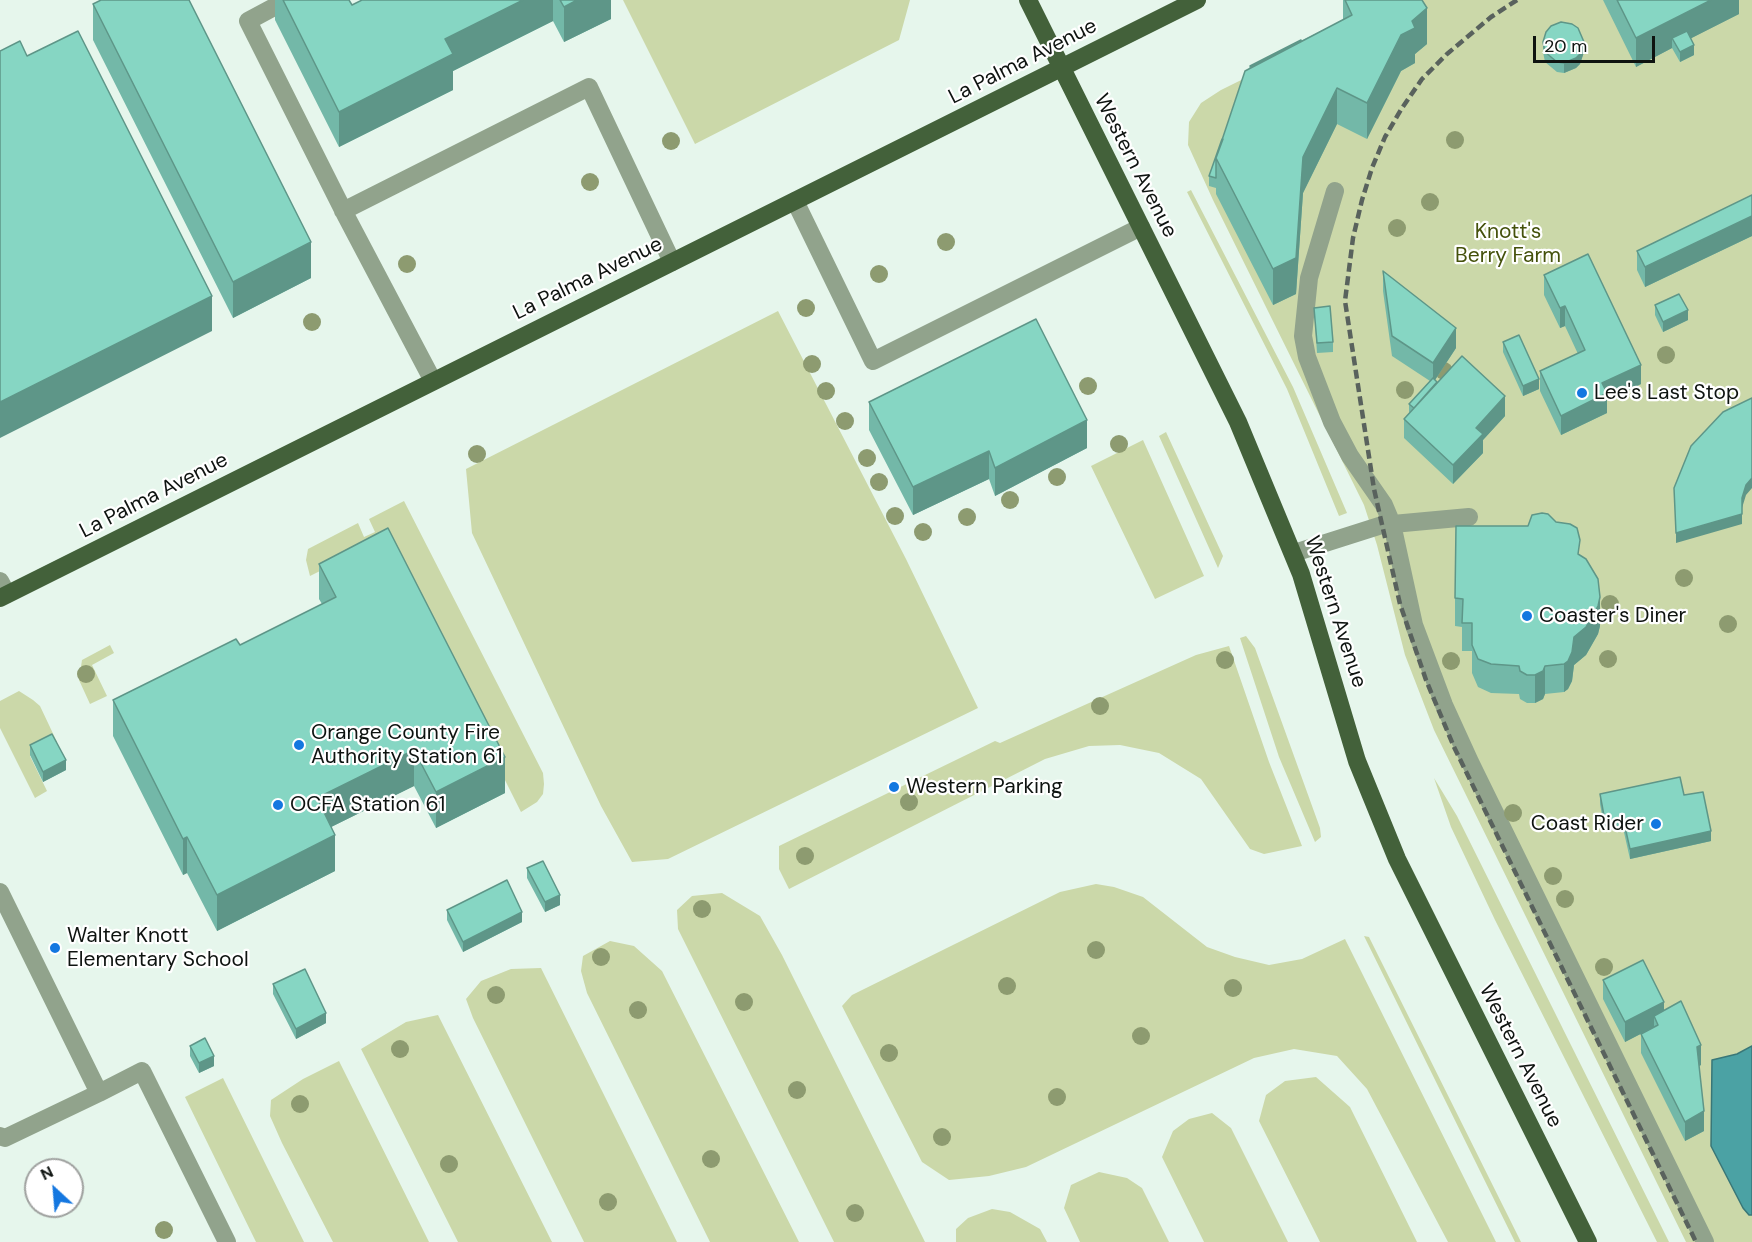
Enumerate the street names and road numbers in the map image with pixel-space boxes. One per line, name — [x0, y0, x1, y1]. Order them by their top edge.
street label: La Palma Avenue — [945, 14, 1101, 110]
street label: Western Avenue — [1088, 90, 1182, 242]
street label: La Palma Avenue — [509, 232, 667, 326]
street label: La Palma Avenue — [76, 448, 232, 544]
street label: Western Avenue — [1299, 533, 1371, 691]
street label: Western Avenue — [1473, 980, 1567, 1132]

